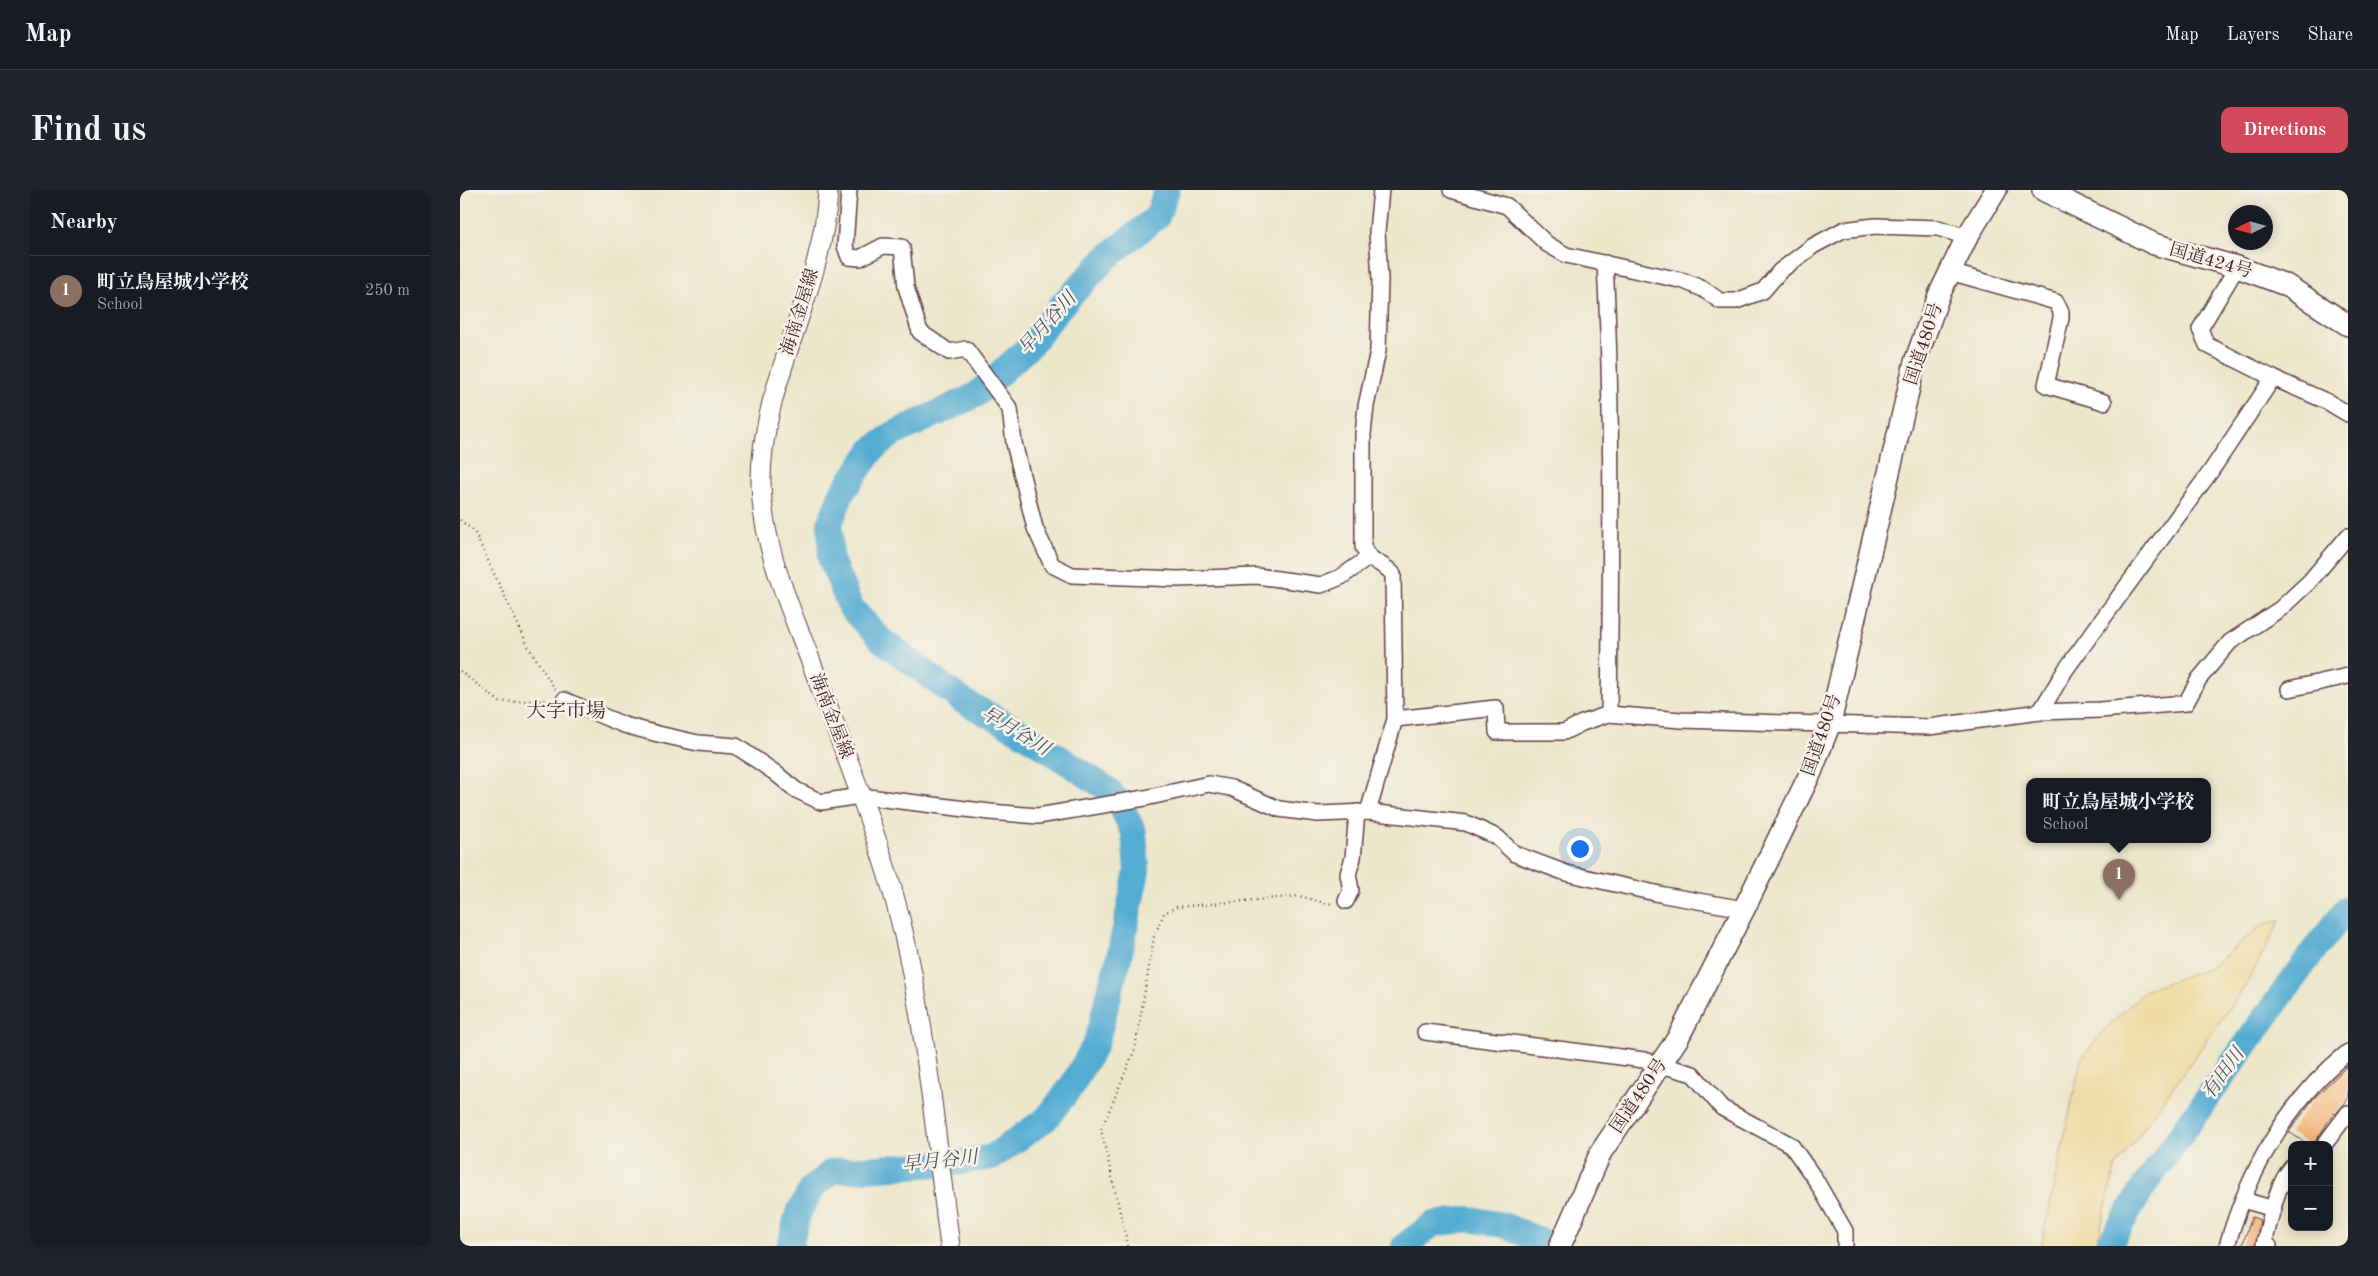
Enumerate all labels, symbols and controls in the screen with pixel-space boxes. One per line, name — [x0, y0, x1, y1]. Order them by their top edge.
text: Map — [25, 23, 72, 47]
text: Map — [2165, 26, 2199, 44]
text: Layers — [2227, 26, 2279, 44]
text: Share — [2307, 26, 2353, 44]
button: Directions — [2221, 107, 2348, 153]
text: Find us — [30, 113, 146, 148]
north arrow — [2228, 205, 2273, 250]
text: Nearby — [50, 212, 118, 233]
street label: 国道424号 — [2168, 239, 2255, 281]
street label: 海南金屋線 — [776, 266, 822, 358]
text: 町立鳥屋城小学校 — [97, 274, 249, 293]
text: 1 — [61, 283, 71, 299]
text: 250 m — [365, 283, 410, 299]
water label: 早月谷川 — [1014, 287, 1082, 359]
text: School — [97, 297, 143, 313]
street label: 国道480号 — [1900, 300, 1946, 387]
street label: 海南金屋線 — [806, 670, 857, 761]
street label: 国道480号 — [1798, 691, 1844, 778]
district label: 大字市場 — [526, 700, 606, 722]
water label: 早月谷川 — [978, 703, 1055, 761]
popup — [2026, 778, 2211, 843]
text: 町立鳥屋城小学校 — [2042, 794, 2195, 813]
text: School — [2042, 817, 2088, 833]
your location — [1567, 836, 1593, 862]
pin: 1 — [2103, 859, 2135, 900]
water label: 有田川 — [2198, 1043, 2250, 1103]
street label: 国道480号 — [1606, 1054, 1670, 1136]
map controls — [2288, 1141, 2333, 1231]
button: + — [2288, 1141, 2333, 1186]
water label: 早月谷川 — [901, 1146, 981, 1175]
button: − — [2288, 1186, 2333, 1231]

